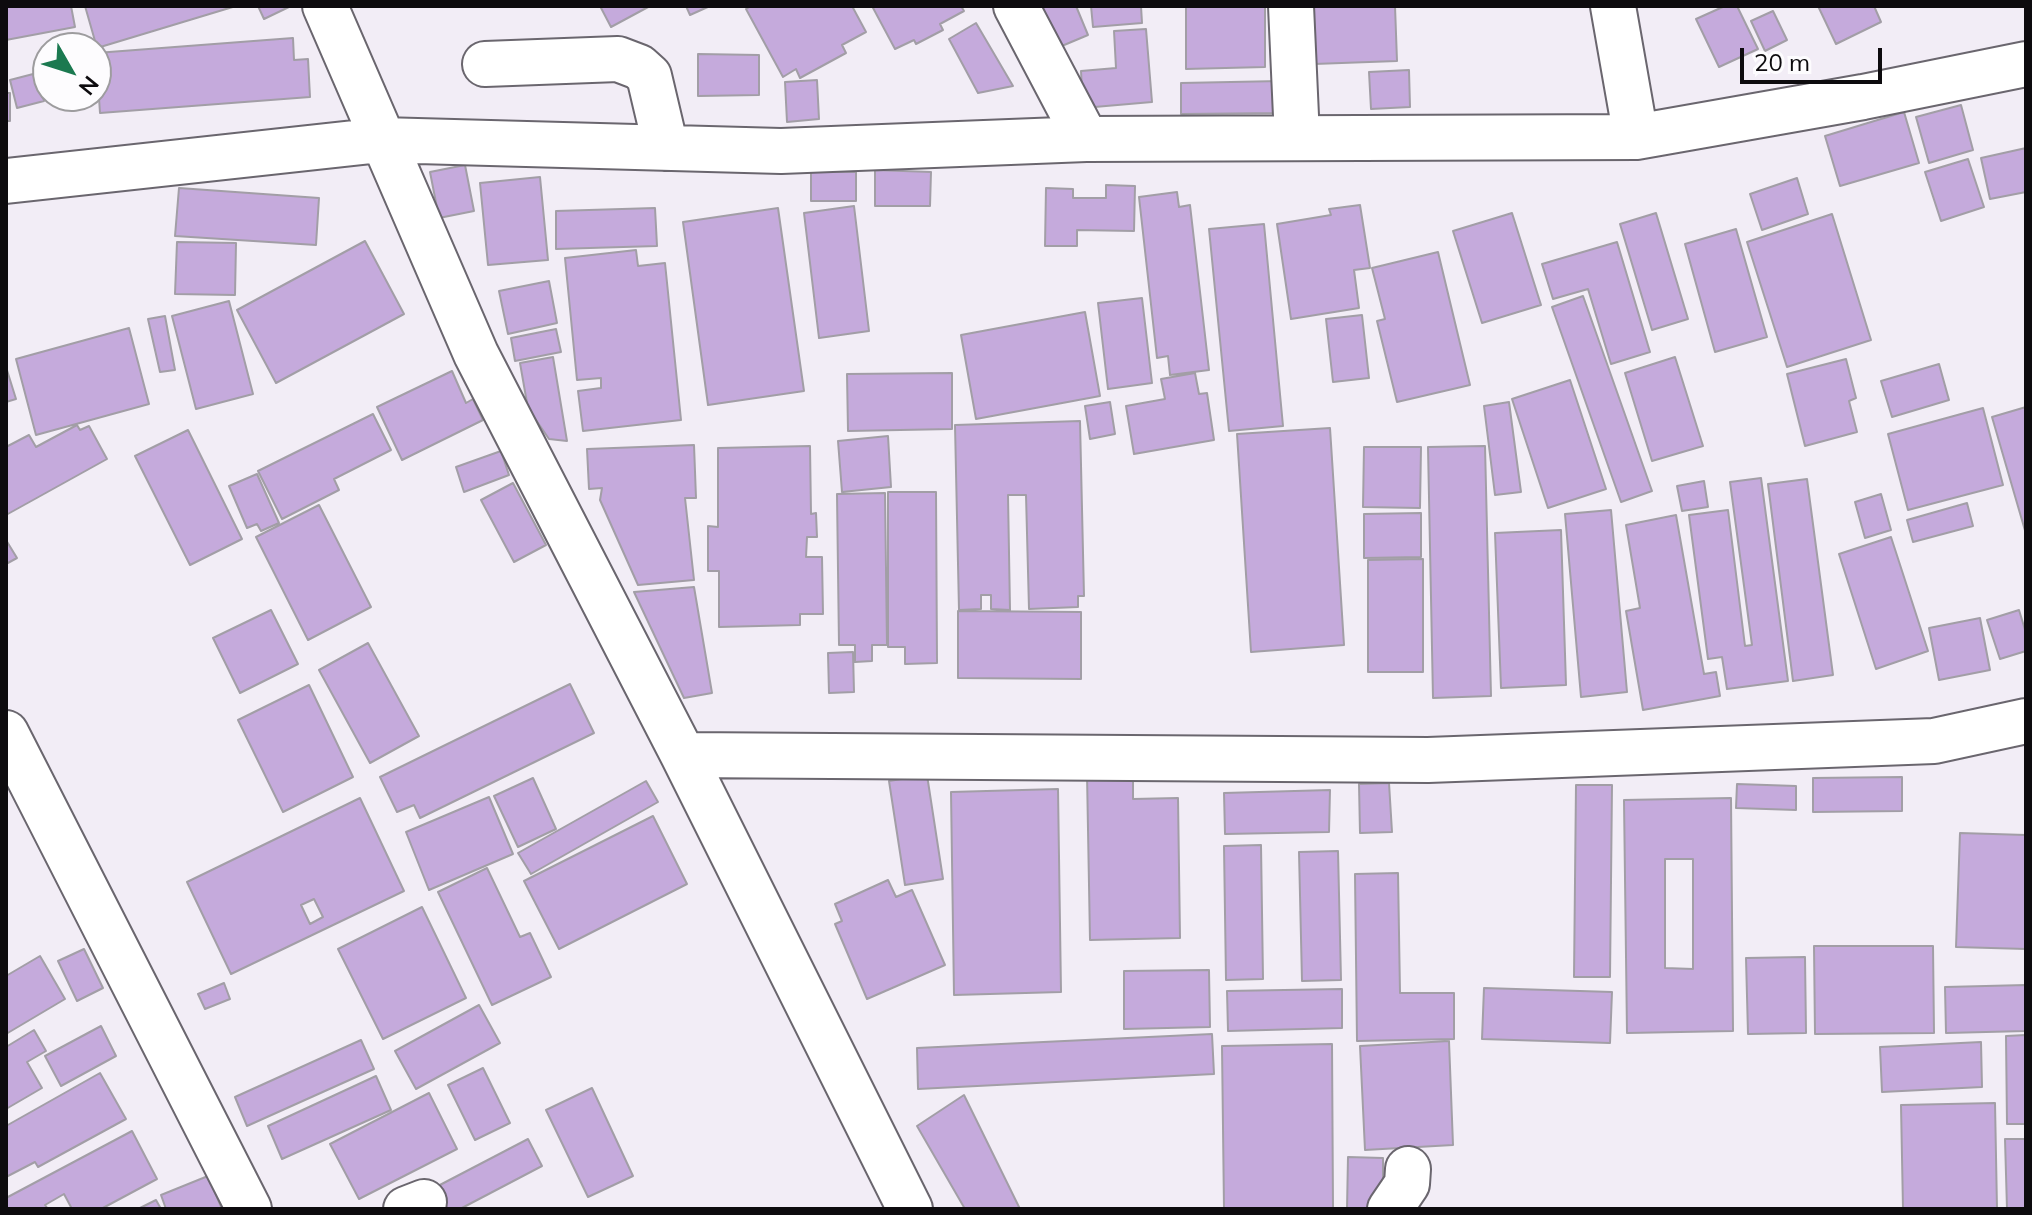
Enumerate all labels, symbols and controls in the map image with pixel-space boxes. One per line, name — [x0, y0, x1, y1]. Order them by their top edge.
north arrow — [32, 32, 112, 112]
scale bar — [1744, 32, 1886, 82]
text: 20 m — [1754, 47, 1810, 77]
text: N — [73, 71, 105, 101]

